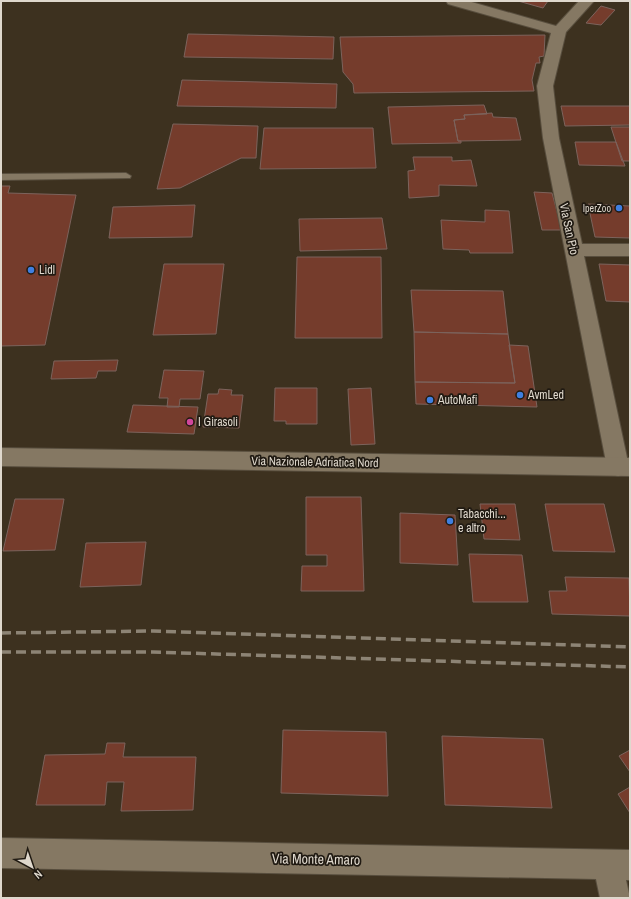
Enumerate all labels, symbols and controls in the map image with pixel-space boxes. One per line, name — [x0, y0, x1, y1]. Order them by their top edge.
street label: Via San Pio — [556, 202, 582, 256]
place label: IperZoo — [583, 202, 611, 215]
marker: IperZoo — [614, 203, 624, 213]
place label: Lidl — [39, 262, 55, 278]
marker: Lidl — [26, 265, 36, 275]
place label: AvmLed — [527, 387, 564, 403]
marker: AvmLed — [515, 390, 525, 400]
place label: AutoMafi — [437, 392, 477, 408]
marker: AutoMafi — [425, 395, 435, 405]
place label: I Girasoli — [198, 414, 238, 430]
marker: I Girasoli — [185, 417, 195, 427]
street label: Via Nazionale Adriatica Nord — [251, 453, 379, 471]
place label: Tabacchi... e altro — [458, 506, 506, 536]
marker: Tabacchi... e altro — [445, 516, 455, 526]
north arrow — [12, 847, 52, 887]
street label: Via Monte Amaro — [272, 849, 360, 869]
text: N — [31, 867, 45, 882]

